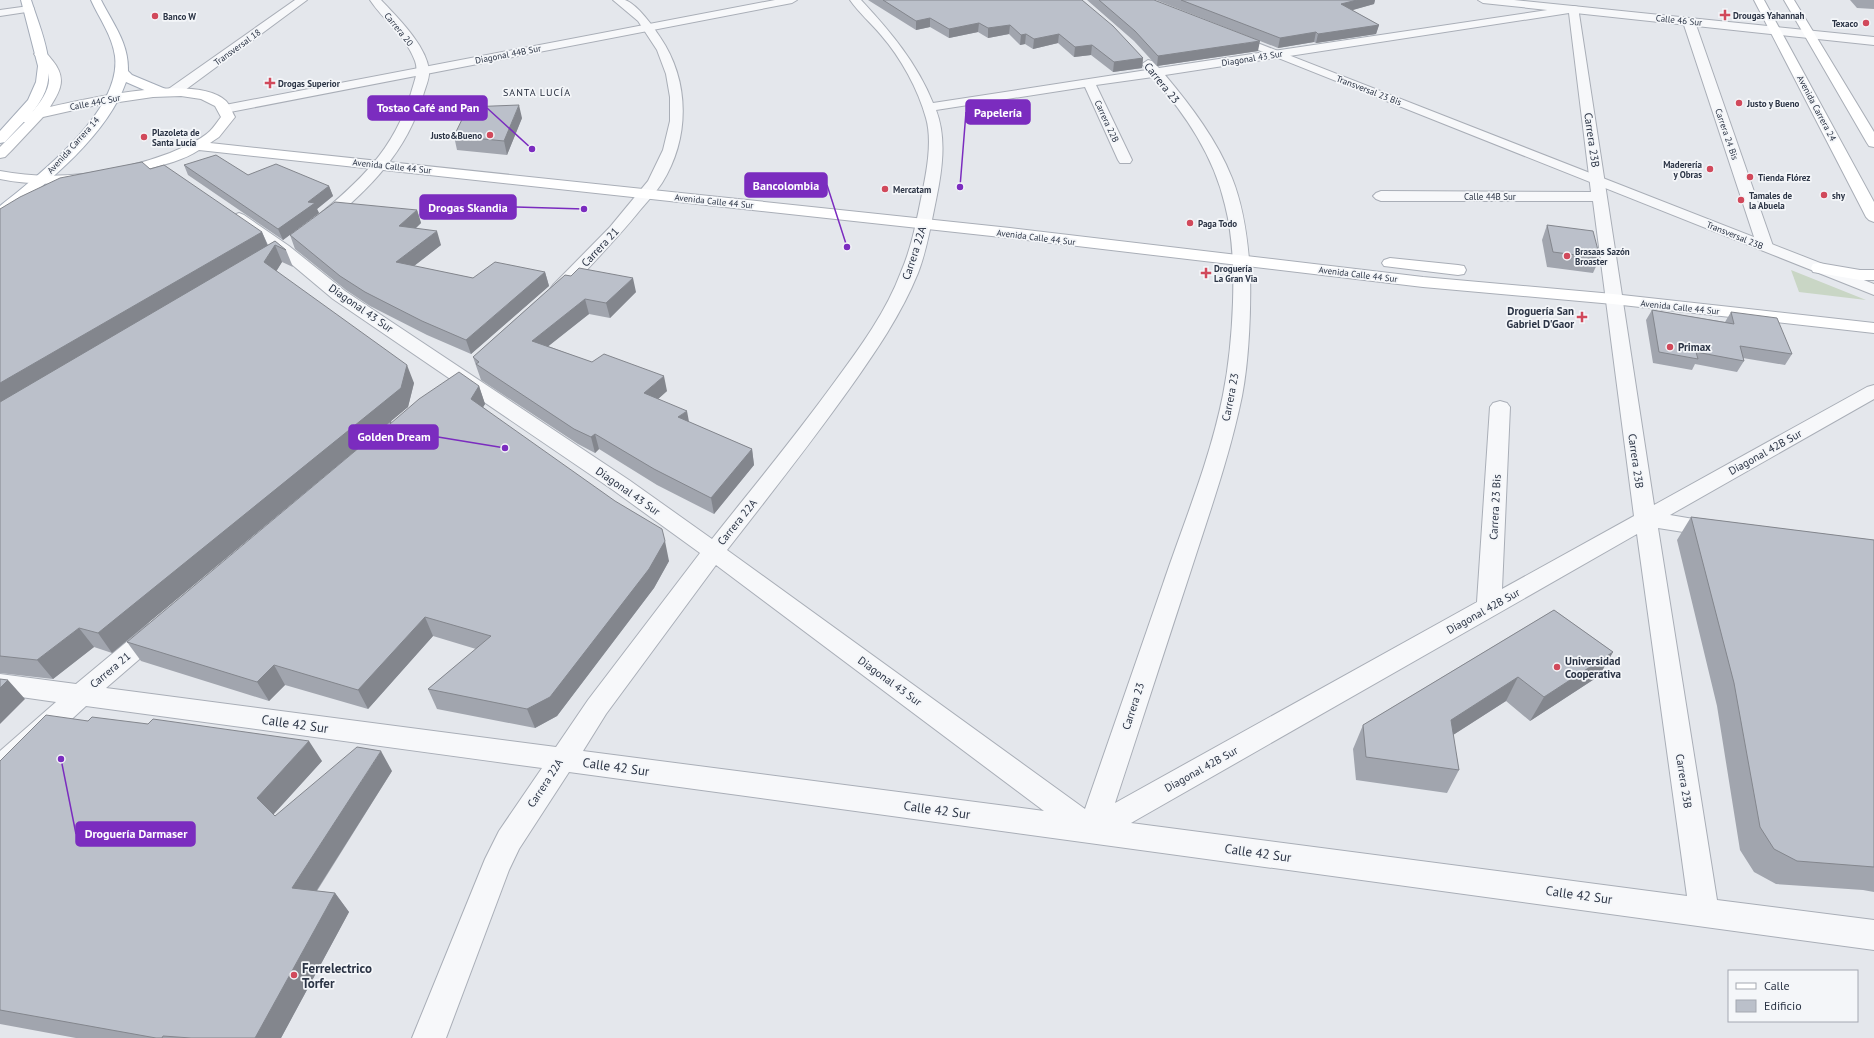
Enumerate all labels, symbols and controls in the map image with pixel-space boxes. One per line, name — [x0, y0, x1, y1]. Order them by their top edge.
street label: Carrera 20 — [382, 10, 416, 48]
marker: Drougas Yahannah — [1720, 10, 1730, 20]
place label: Drougas Yahannah — [1733, 10, 1805, 21]
marker: Banco W — [150, 11, 160, 21]
place label: Banco W — [163, 11, 196, 22]
street label: Calle 46 Sur — [1655, 12, 1703, 28]
place label: Texaco — [1832, 18, 1858, 29]
marker: Texaco — [1861, 18, 1871, 28]
street label: Transversal 18 — [211, 26, 263, 68]
street label: Diagonal 44B Sur — [474, 42, 542, 66]
street label: Diagonal 43 Sur — [1221, 48, 1283, 68]
street label: Carrera 23 — [1141, 60, 1183, 106]
street label: Transversal 23 Bis — [1335, 72, 1403, 108]
street label: Avenida Carrera 24 — [1795, 73, 1839, 143]
marker: Drogas Superior — [265, 78, 275, 88]
place label: Drogas Superior — [278, 78, 341, 89]
district label: SANTA LUCÍA — [503, 86, 571, 99]
street label: Calle 44C Sur — [69, 92, 121, 112]
callout: Tostao Café and Pan — [368, 96, 487, 120]
street label: Carrera 22B — [1092, 98, 1122, 144]
marker: Justo y Bueno — [1734, 98, 1744, 108]
place label: Justo y Bueno — [1746, 98, 1800, 109]
text: Tostao Café and Pan — [377, 100, 479, 115]
callout: Papelería — [966, 100, 1030, 124]
text: Papelería — [974, 105, 1022, 120]
street label: Carrera 24 Bis — [1713, 107, 1741, 161]
street label: Carrera 23B — [1581, 112, 1603, 168]
street label: Avenida Carrera 14 — [45, 114, 101, 176]
place label: Plazoleta de Santa Lucía — [152, 127, 200, 148]
place label: Justo&Bueno — [430, 130, 482, 141]
marker: Justo&Bueno — [485, 130, 495, 140]
marker: Plazoleta de Santa Lucía — [139, 132, 149, 142]
street label: Avenida Calle 44 Sur — [352, 156, 432, 176]
place label: Maderería y Obras — [1663, 159, 1703, 180]
marker: Maderería y Obras — [1705, 164, 1715, 174]
marker: Tienda Flórez — [1745, 172, 1755, 182]
place label: Tienda Flórez — [1758, 172, 1810, 183]
callout: Bancolombia — [745, 173, 827, 197]
text: Bancolombia — [753, 178, 819, 193]
marker: Mercatam — [880, 184, 890, 194]
place label: Mercatam — [893, 184, 931, 195]
place label: Tamales de la Abuela — [1749, 190, 1792, 211]
marker: shy — [1819, 190, 1829, 200]
place label: shy — [1832, 190, 1846, 201]
street label: Avenida Calle 44 Sur — [674, 191, 754, 211]
street label: Calle 44B Sur — [1464, 191, 1516, 202]
callout: Drogas Skandia — [420, 195, 516, 219]
marker: Tamales de la Abuela — [1736, 195, 1746, 205]
text: Drogas Skandia — [428, 200, 508, 215]
marker: Paga Todo — [1185, 218, 1195, 228]
place label: Paga Todo — [1198, 218, 1237, 229]
street label: Transversal 23B — [1705, 219, 1765, 251]
street label: Carrera 21 — [578, 224, 622, 270]
street label: Carrera 22A — [899, 224, 929, 281]
street label: Avenida Calle 44 Sur — [996, 227, 1076, 247]
place label: Brasaas Sazón Broaster — [1575, 246, 1630, 267]
marker: Brasaas Sazón Broaster — [1562, 251, 1572, 261]
place label: Droguería La Gran Via — [1214, 263, 1258, 284]
street label: Avenida Calle 44 Sur — [1318, 264, 1398, 284]
marker: Droguería La Gran Via — [1201, 268, 1211, 278]
street label: Diagonal 43 Sur — [326, 281, 396, 336]
street label: Avenida Calle 44 Sur — [1640, 297, 1720, 317]
place label: Droguería San Gabriel D'Gaor — [1507, 304, 1574, 331]
marker: Droguería San Gabriel D'Gaor — [1577, 312, 1587, 322]
place label: Primax — [1678, 340, 1711, 354]
marker: Primax — [1665, 342, 1675, 352]
street label: Carrera 23 — [1218, 372, 1242, 422]
callout: Golden Dream — [349, 425, 438, 449]
street label: Diagonal 42B Sur — [1726, 426, 1804, 478]
text: Golden Dream — [357, 429, 431, 444]
street label: Carrera 23B — [1625, 433, 1647, 489]
street label: Diagonal 43 Sur — [593, 464, 663, 519]
street label: Carrera 23 Bis — [1486, 473, 1504, 540]
street label: Carrera 22A — [714, 496, 760, 548]
street label: Diagonal 42B Sur — [1444, 585, 1522, 637]
street label: Carrera 21 — [87, 649, 133, 691]
street label: Diagonal 43 Sur — [855, 653, 925, 709]
place label: Universidad Cooperativa — [1565, 654, 1621, 681]
marker: Universidad Cooperativa — [1552, 662, 1562, 672]
street label: Carrera 23 — [1119, 681, 1147, 731]
street label: Calle 42 Sur — [260, 711, 330, 737]
street label: Diagonal 42B Sur — [1162, 743, 1240, 795]
street label: Carrera 23B — [1673, 753, 1695, 809]
street label: Calle 42 Sur — [581, 754, 651, 780]
street label: Carrera 22A — [524, 756, 566, 810]
street label: Calle 42 Sur — [902, 797, 972, 823]
callout: Droguería Darmaser — [76, 822, 195, 846]
text: Droguería Darmaser — [85, 826, 188, 841]
street label: Calle 42 Sur — [1223, 840, 1293, 866]
street label: Calle 42 Sur — [1544, 882, 1614, 908]
place label: Ferrelectrico Torfer — [302, 960, 372, 992]
marker: Ferrelectrico Torfer — [289, 970, 299, 980]
legend — [1728, 970, 1858, 1022]
text: Calle — [1764, 978, 1790, 993]
text: Edificio — [1764, 998, 1802, 1013]

